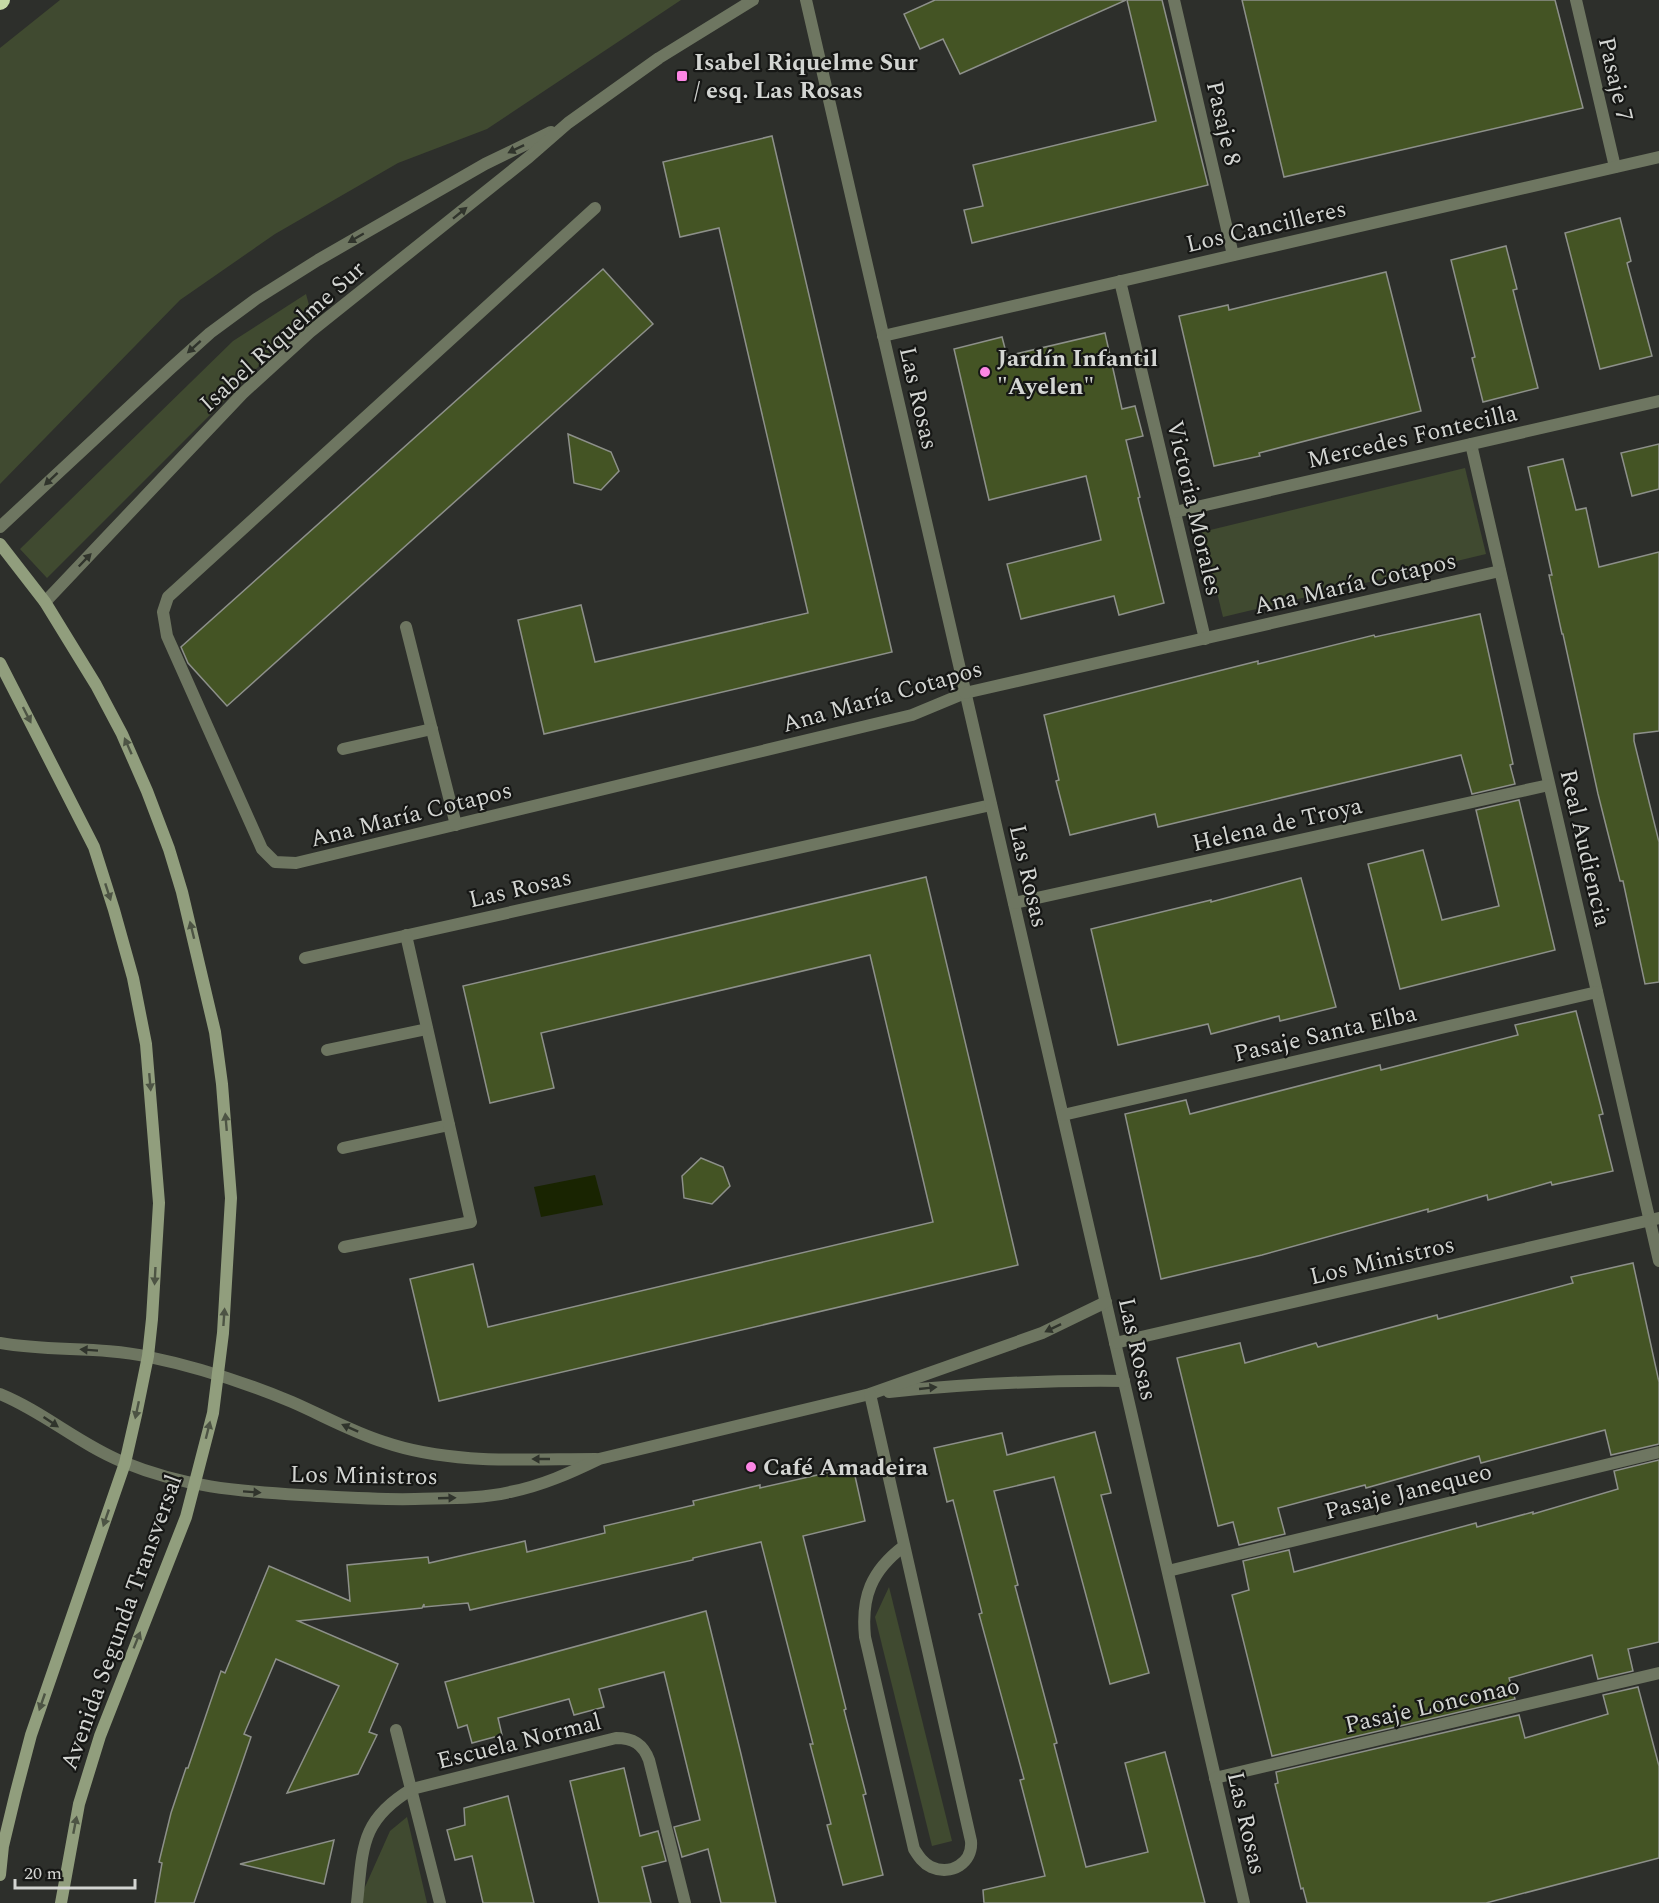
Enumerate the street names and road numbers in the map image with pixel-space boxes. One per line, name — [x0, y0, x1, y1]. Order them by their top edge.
street label: Pasaje 7 — [1588, 33, 1642, 125]
street label: Pasaje 8 — [1196, 77, 1250, 169]
street label: Los Cancilleres — [1182, 191, 1350, 263]
street label: Isabel Riquelme Sur — [192, 252, 374, 421]
street label: Las Rosas — [889, 343, 947, 453]
street label: Mercedes Fontecilla — [1304, 395, 1521, 479]
street label: Victoria Morales — [1156, 417, 1232, 600]
street label: Ana María Cotapos — [1250, 543, 1460, 625]
street label: Ana María Cotapos — [778, 651, 987, 743]
street label: Real Audiencia — [1549, 766, 1621, 931]
street label: Ana María Cotapos — [307, 772, 516, 857]
street label: Helena de Troya — [1189, 788, 1366, 862]
street label: Las Rosas — [999, 821, 1057, 931]
street label: Las Rosas — [465, 860, 575, 918]
street label: Pasaje Santa Elba — [1230, 995, 1421, 1073]
street label: Los Ministros — [1306, 1227, 1458, 1295]
street label: Las Rosas — [1108, 1294, 1166, 1404]
street label: Pasaje Janequeo — [1321, 1454, 1496, 1530]
street label: Los Ministros — [290, 1457, 438, 1495]
street label: Avenida Segunda Transversal — [52, 1469, 192, 1775]
street label: Pasaje Lonconao — [1341, 1668, 1523, 1744]
street label: Escuela Normal — [433, 1704, 605, 1780]
street label: Las Rosas — [1217, 1768, 1275, 1878]

